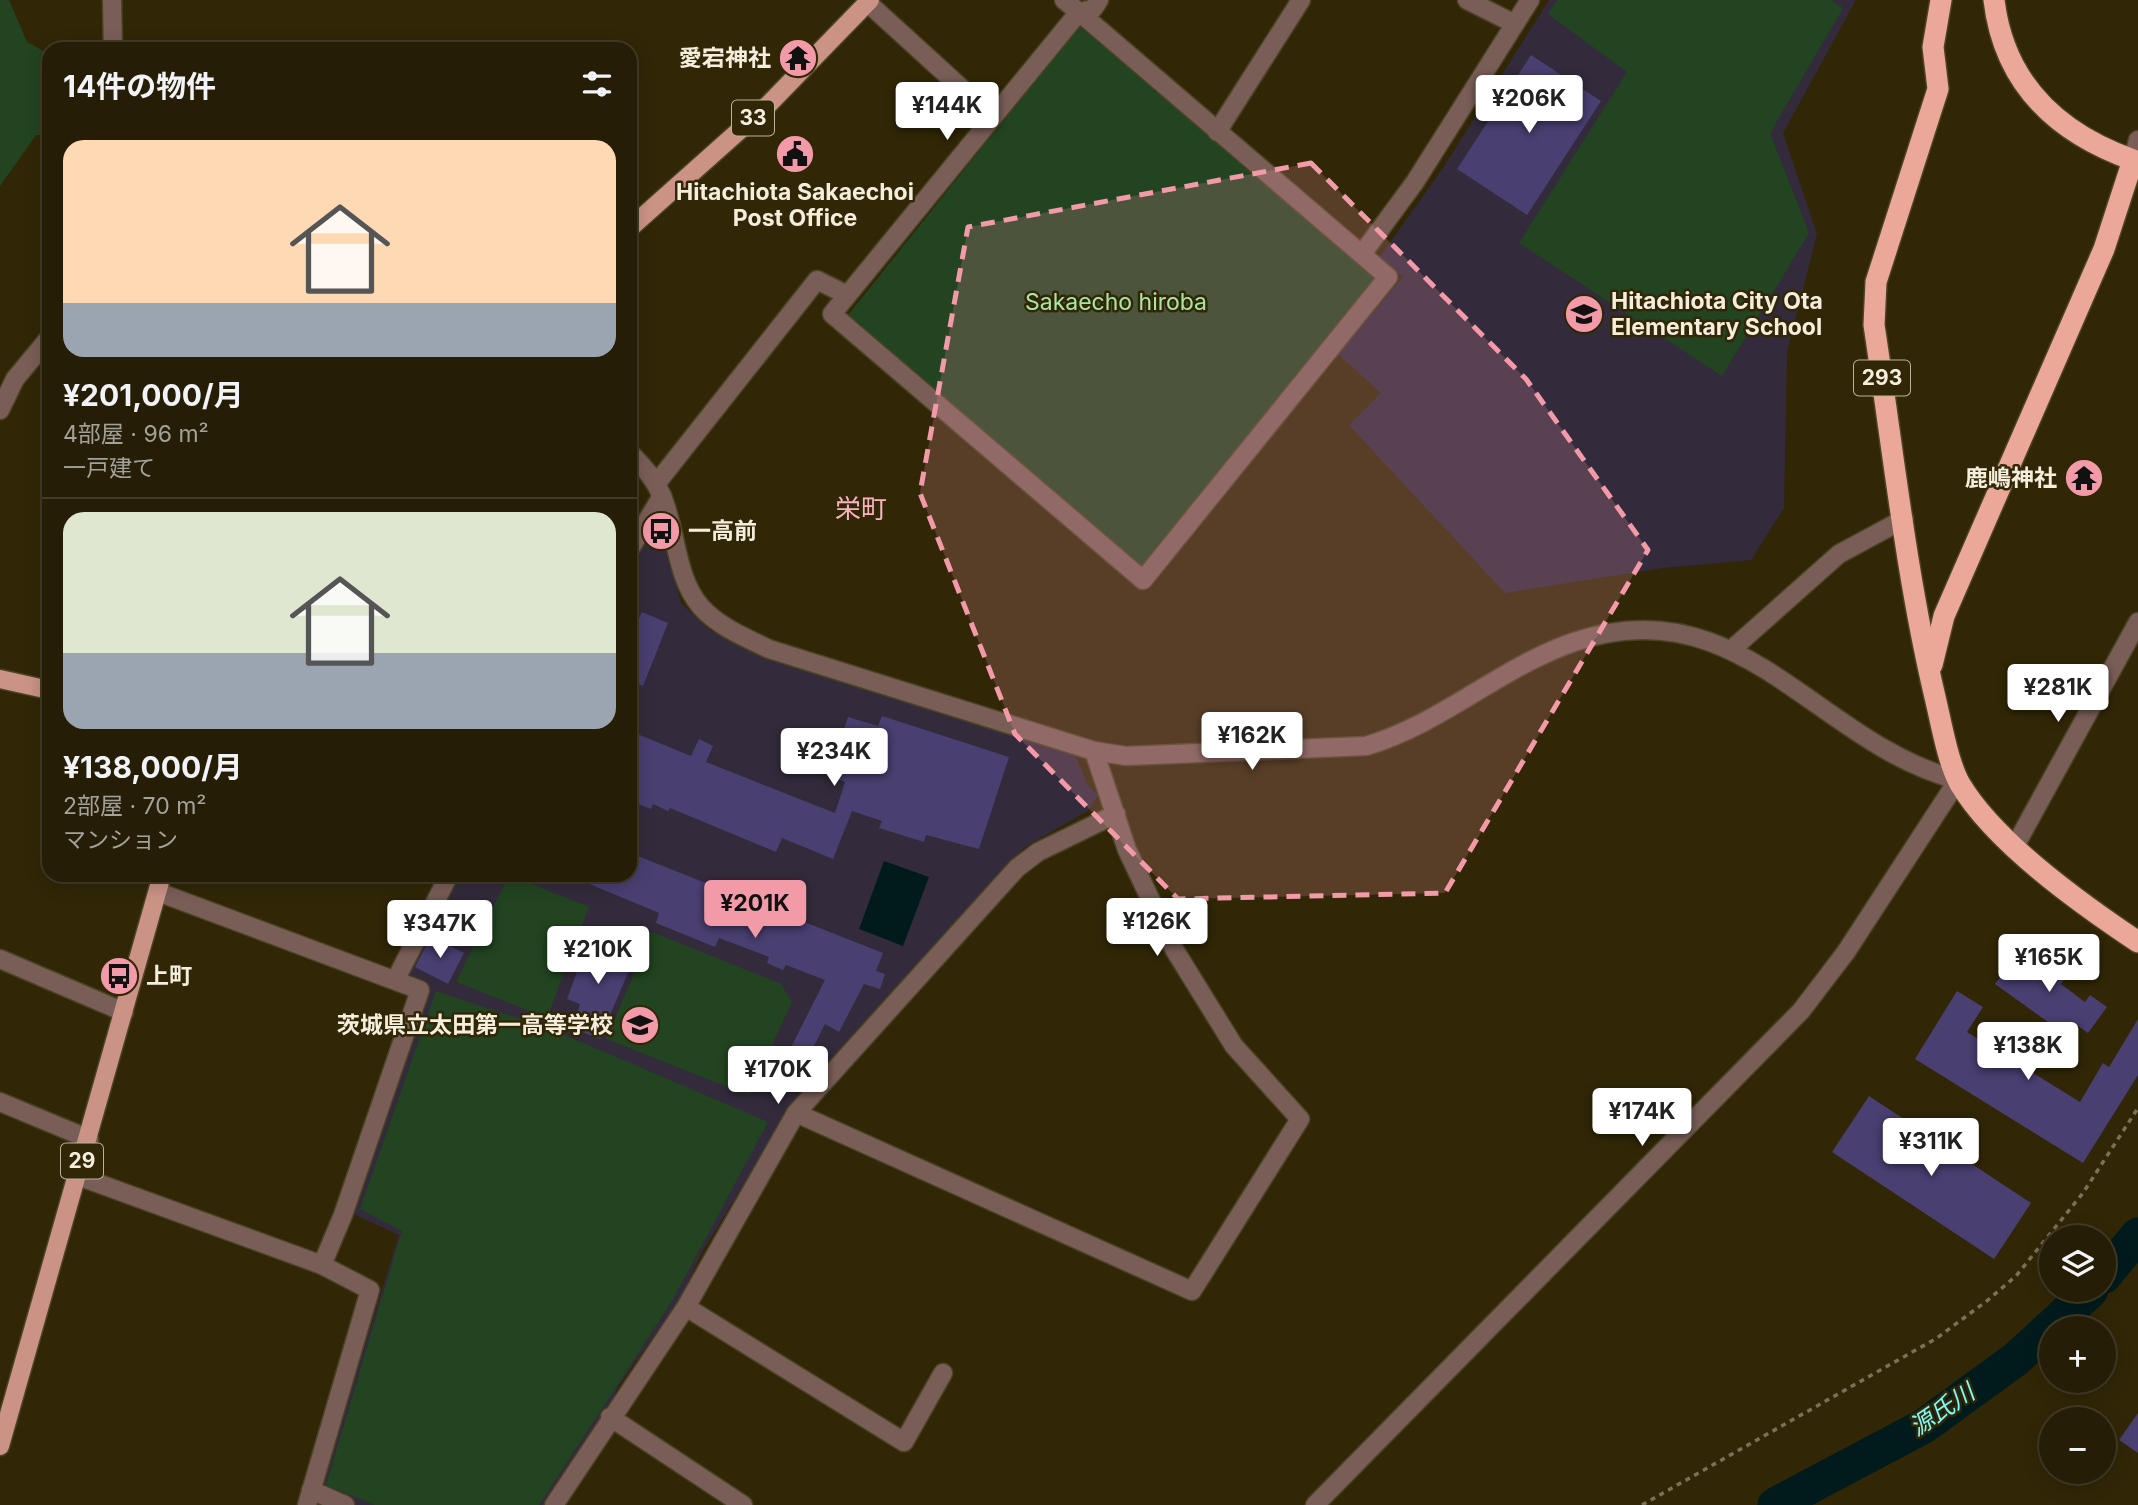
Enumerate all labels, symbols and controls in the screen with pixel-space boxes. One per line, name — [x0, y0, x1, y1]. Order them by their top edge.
temple icon: 愛宕神社 — [777, 37, 819, 79]
place label: 愛宕神社 — [679, 44, 771, 72]
icon: filters — [578, 65, 616, 103]
text: 14件の物件 — [63, 68, 216, 104]
pin: ¥206K — [1480, 76, 1578, 135]
pin: ¥144K — [898, 82, 996, 142]
text: ¥206K — [1492, 84, 1566, 112]
text: ¥144K — [912, 91, 982, 119]
road number: 33 — [732, 100, 774, 136]
public building icon: Hitachiota Sakaechoi Post Office — [774, 133, 816, 175]
place label: Hitachiota Sakaechoi Post Office — [676, 178, 914, 232]
icon: home — [277, 186, 403, 312]
place label: Hitachiota City Ota Elementary School — [1611, 287, 1823, 341]
park label: Sakaecho hiroba — [1025, 288, 1207, 316]
school or university icon: Hitachiota City Ota Elementary School — [1563, 293, 1605, 335]
road number: 293 — [1854, 360, 1910, 396]
text: ¥201,000/月 — [63, 377, 244, 413]
text: 4部屋 · 96 m² — [63, 420, 209, 448]
text: 一戸建て — [63, 454, 155, 482]
temple icon: 鹿嶋神社 — [2063, 457, 2105, 499]
place label: 鹿嶋神社 — [1965, 464, 2057, 492]
district label: 栄町 — [835, 493, 887, 524]
bus stop icon: 一高前 — [640, 510, 682, 552]
place label: 一高前 — [688, 517, 757, 545]
icon: home — [277, 558, 403, 684]
pin: ¥281K — [2009, 664, 2107, 724]
text: ¥281K — [2023, 673, 2093, 701]
pin: ¥162K — [1203, 712, 1301, 772]
text: ¥162K — [1218, 721, 1287, 749]
pin: ¥234K — [785, 728, 883, 788]
text: ¥234K — [797, 737, 871, 765]
text: ¥138,000/月 — [63, 749, 243, 785]
text: 2部屋 · 70 m² — [63, 792, 207, 820]
text: マンション — [63, 826, 178, 854]
pin: ¥201K — [706, 880, 804, 940]
text: ¥201K — [720, 889, 790, 917]
pin: ¥126K — [1108, 898, 1206, 958]
pin: ¥347K — [391, 900, 489, 960]
text: ¥126K — [1123, 907, 1192, 935]
text: ¥347K — [403, 909, 477, 937]
pin: ¥210K — [549, 926, 647, 986]
pin: ¥165K — [2000, 934, 2098, 994]
text: ¥210K — [563, 935, 633, 963]
text: ¥165K — [2014, 943, 2084, 971]
bus stop icon: 上町 — [98, 955, 140, 997]
place label: 上町 — [146, 962, 192, 990]
school or university icon: 茨城県立太田第一高等学校 — [619, 1004, 661, 1046]
place label: 茨城県立太田第一高等学校 — [337, 1011, 613, 1039]
pin: ¥138K — [1979, 1023, 2077, 1082]
text: ¥138K — [1993, 1031, 2063, 1059]
pin: ¥170K — [729, 1046, 827, 1106]
text: ¥170K — [744, 1055, 812, 1083]
pin: ¥174K — [1593, 1088, 1691, 1148]
text: ¥174K — [1608, 1097, 1676, 1125]
pin: ¥311K — [1882, 1118, 1980, 1178]
text: ¥311K — [1899, 1127, 1963, 1155]
road number: 29 — [61, 1144, 103, 1178]
map controls — [2039, 1225, 2116, 1484]
button: layers — [2039, 1225, 2116, 1302]
button: + — [2039, 1316, 2116, 1393]
water label: 源氏川 — [1904, 1376, 1982, 1442]
button: − — [2039, 1407, 2116, 1484]

